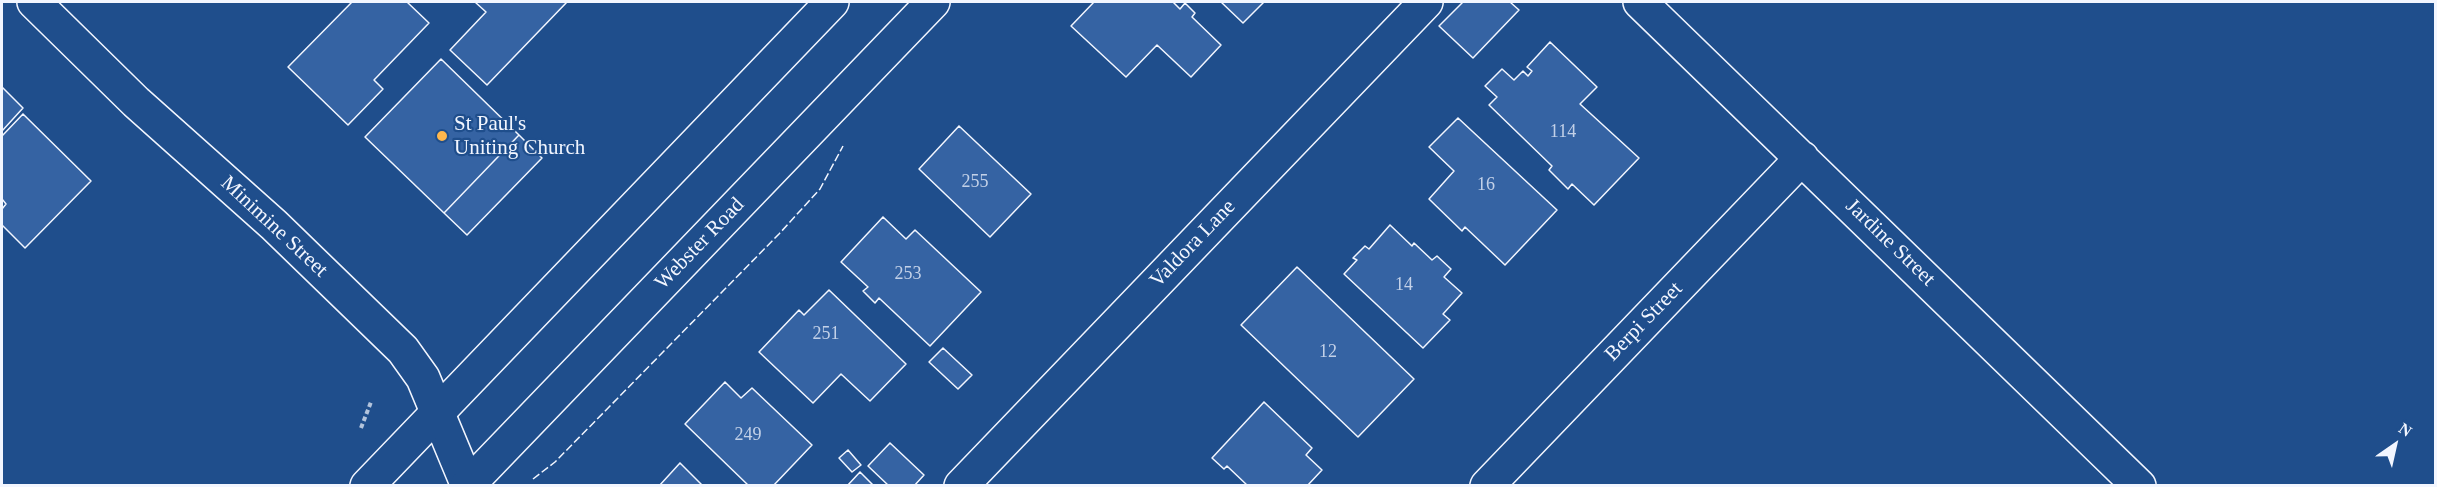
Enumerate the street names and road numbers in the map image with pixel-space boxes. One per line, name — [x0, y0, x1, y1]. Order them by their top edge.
street label: Minimine Street — [215, 171, 333, 283]
street label: Webster Road — [650, 193, 750, 295]
street label: Jardine Street — [1840, 194, 1940, 292]
street label: Valdora Lane — [1145, 195, 1241, 293]
street label: Berpi Street — [1600, 277, 1688, 367]

